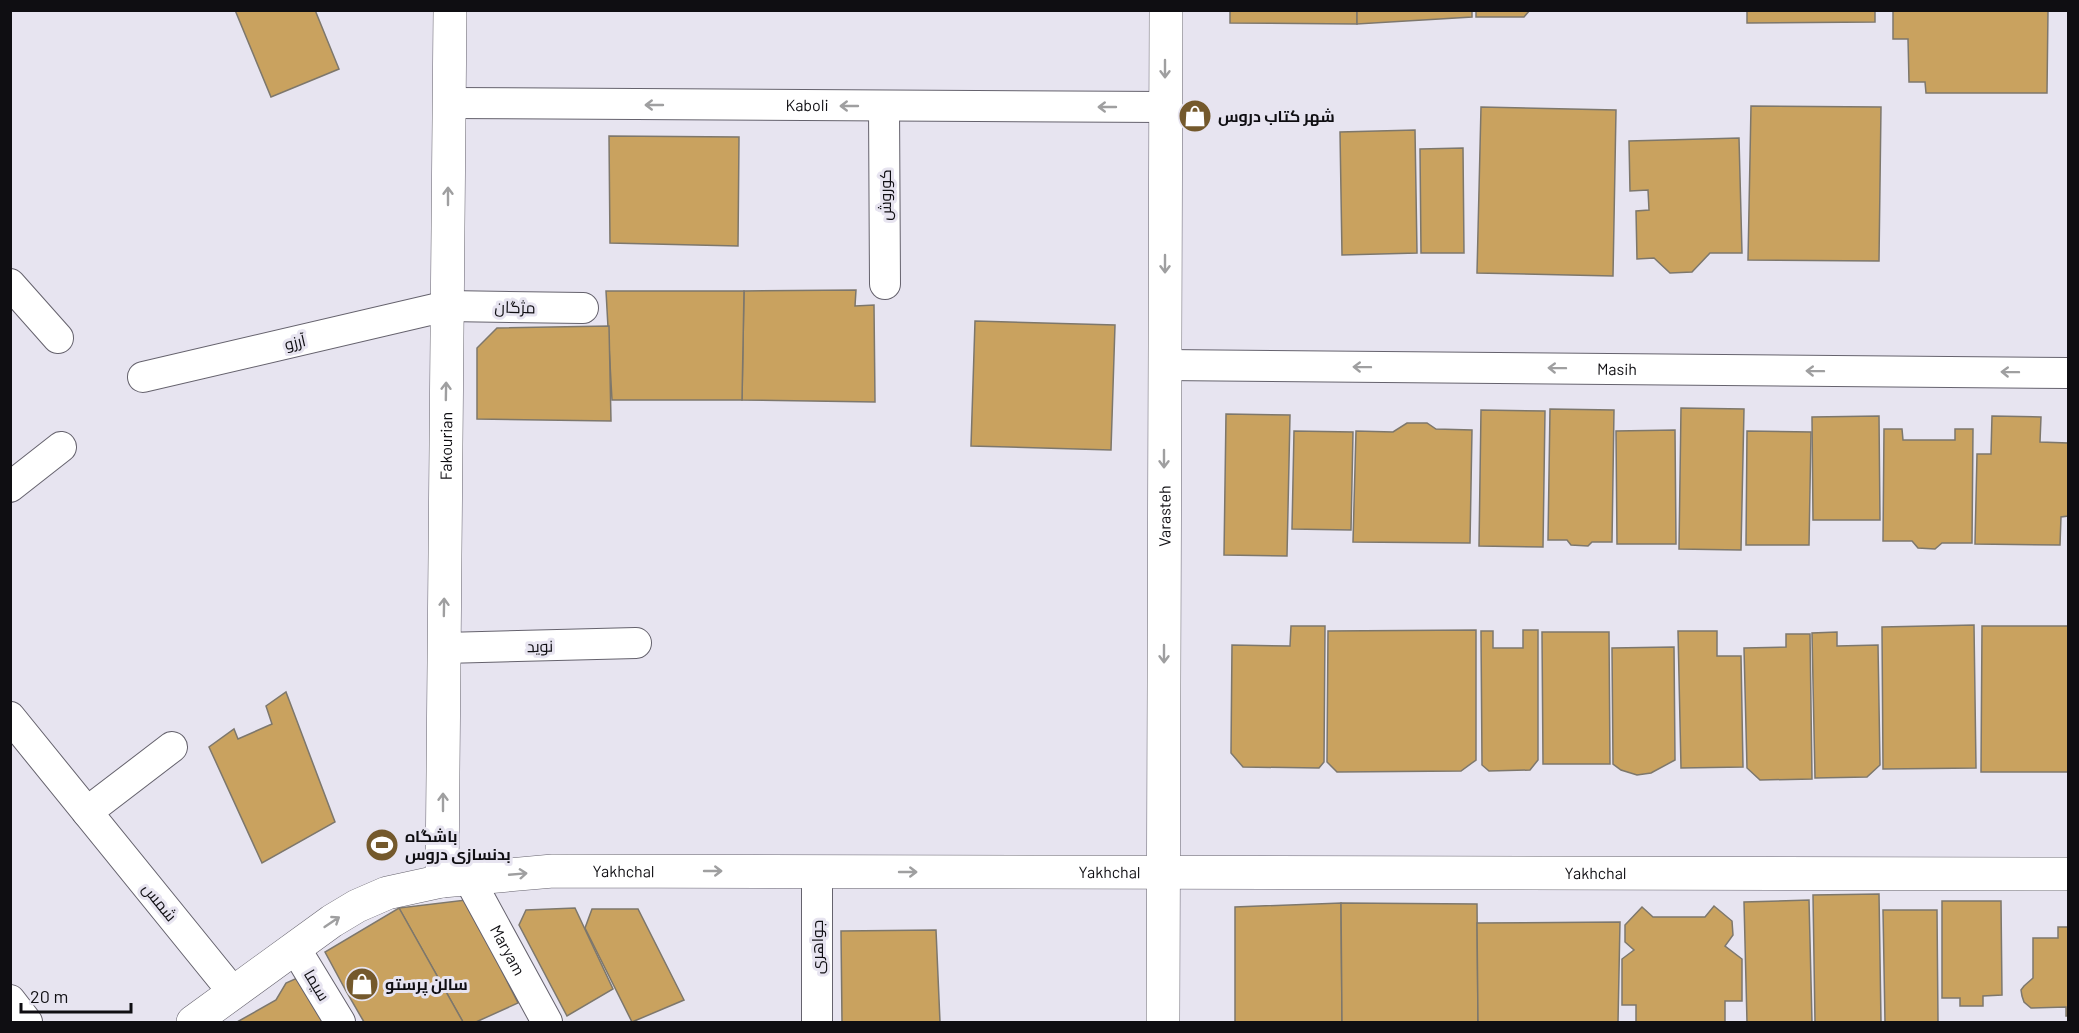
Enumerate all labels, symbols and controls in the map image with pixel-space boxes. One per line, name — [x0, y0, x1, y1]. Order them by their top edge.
one-way arrow — [1159, 58, 1171, 78]
street label: Kaboli — [785, 95, 829, 114]
shop icon: شهر کتاب دروس — [1177, 98, 1213, 134]
one-way arrow — [644, 99, 664, 111]
one-way arrow — [839, 100, 859, 112]
one-way arrow — [1097, 101, 1117, 113]
place label: شهر کتاب دروس — [1218, 106, 1335, 126]
street label: کوروش — [875, 169, 896, 221]
one-way arrow — [442, 186, 454, 206]
one-way arrow — [1159, 253, 1171, 273]
street label: مژگان — [494, 297, 536, 318]
street label: آرزو — [282, 330, 308, 354]
street label: Masih — [1597, 359, 1637, 378]
one-way arrow — [1353, 361, 1373, 372]
one-way arrow — [1548, 362, 1568, 374]
one-way arrow — [1806, 365, 1826, 376]
one-way arrow — [2001, 366, 2021, 378]
one-way arrow — [440, 381, 452, 401]
street label: Fakourian — [436, 412, 455, 480]
one-way arrow — [1158, 448, 1170, 468]
street label: Varasteh — [1154, 485, 1174, 547]
one-way arrow — [439, 597, 450, 617]
street label: نوید — [527, 636, 553, 656]
one-way arrow — [1158, 643, 1170, 663]
one-way arrow — [437, 792, 449, 812]
place label: باشگاه بدنسازی دروس — [405, 826, 511, 864]
sports icon: باشگاه بدنسازی دروس — [364, 827, 400, 863]
street label: Yakhchal — [593, 861, 655, 880]
street label: Yakhchal — [1079, 862, 1141, 881]
street label: Yakhchal — [1565, 863, 1627, 882]
one-way arrow — [702, 865, 722, 877]
one-way arrow — [897, 866, 917, 877]
one-way arrow — [507, 868, 527, 879]
street label: شمس — [138, 879, 182, 926]
one-way arrow — [323, 916, 339, 928]
street label: جواهری — [807, 920, 828, 974]
street label: Maryam — [487, 921, 530, 978]
street label: سیما — [300, 966, 334, 1004]
shop icon: سالن پرستو — [344, 966, 380, 1002]
place label: سالن پرستو — [385, 974, 468, 996]
scale bar — [21, 976, 130, 1014]
text: 20 m — [30, 985, 68, 1007]

